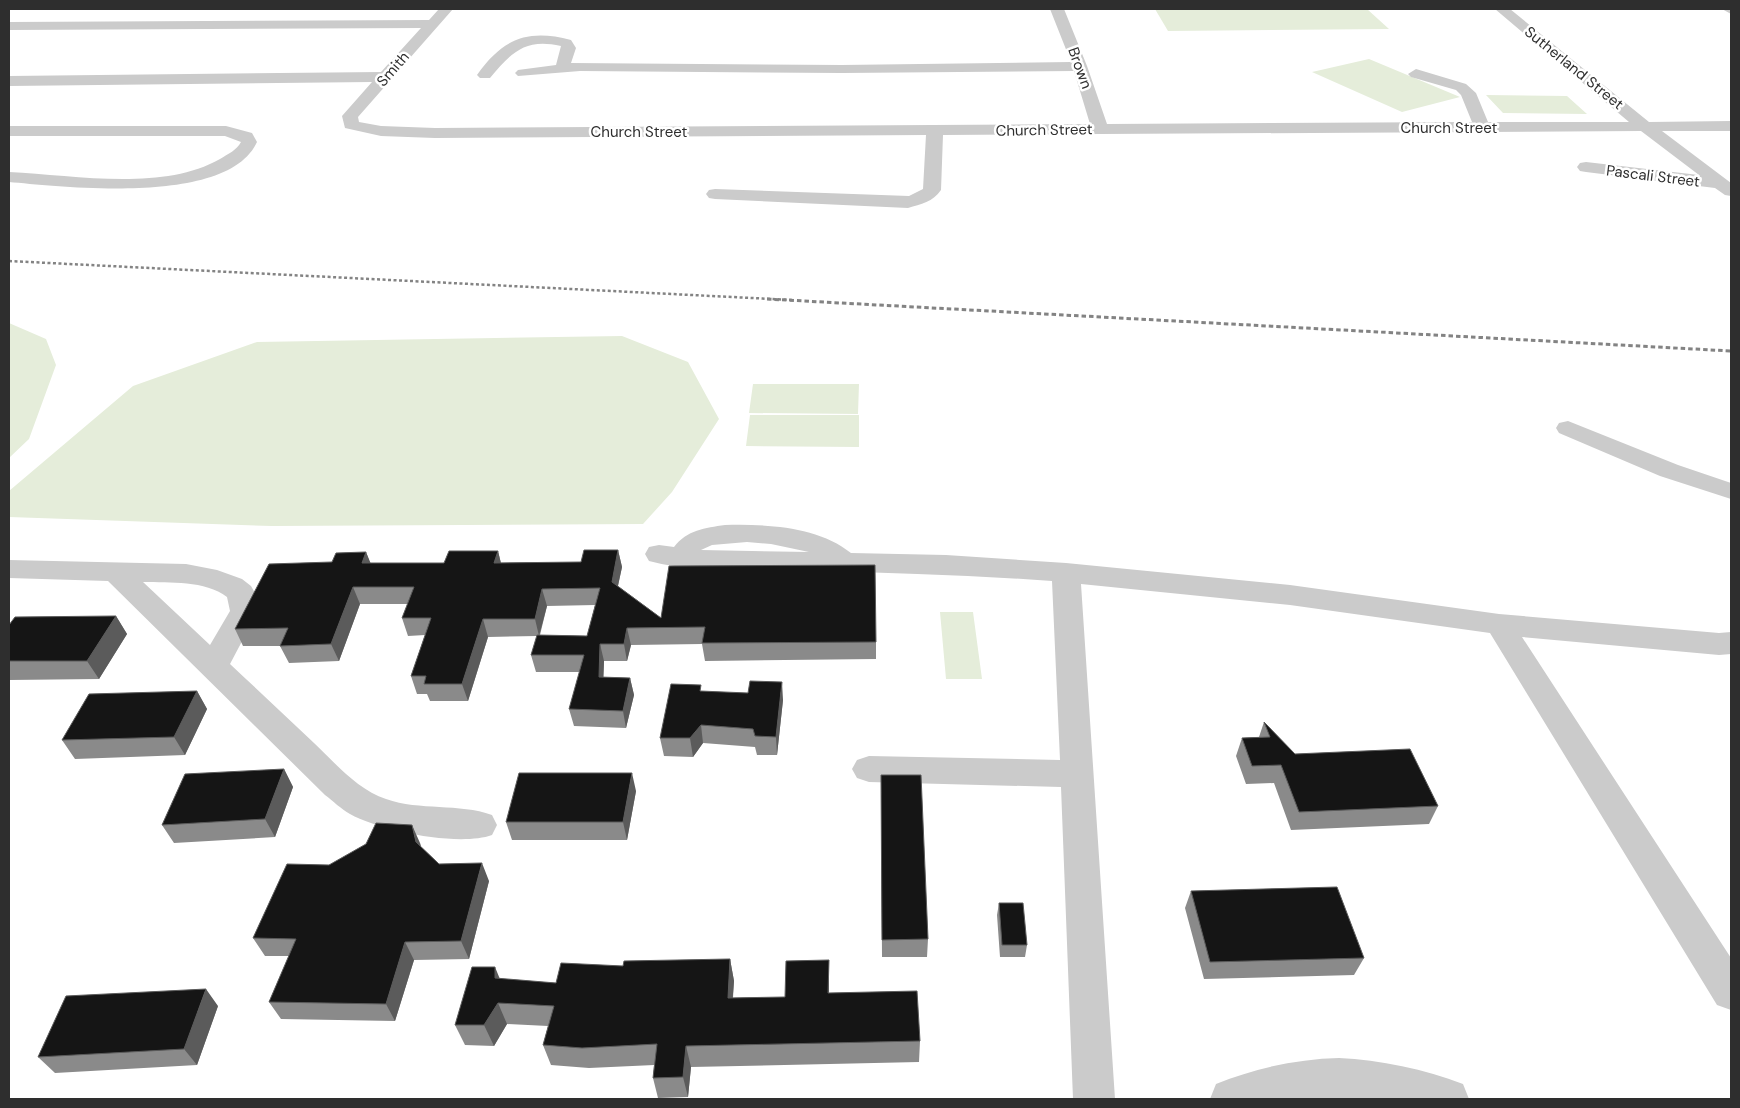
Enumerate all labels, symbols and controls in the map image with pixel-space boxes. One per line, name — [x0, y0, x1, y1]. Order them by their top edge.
street label: Sutherland Street — [1520, 22, 1628, 114]
street label: Brown — [1063, 44, 1097, 92]
street label: Smith — [372, 47, 414, 91]
street label: Church Street — [1401, 118, 1498, 138]
street label: Church Street — [995, 119, 1093, 141]
street label: Church Street — [591, 122, 688, 142]
street label: Pascali Street — [1605, 160, 1701, 192]

